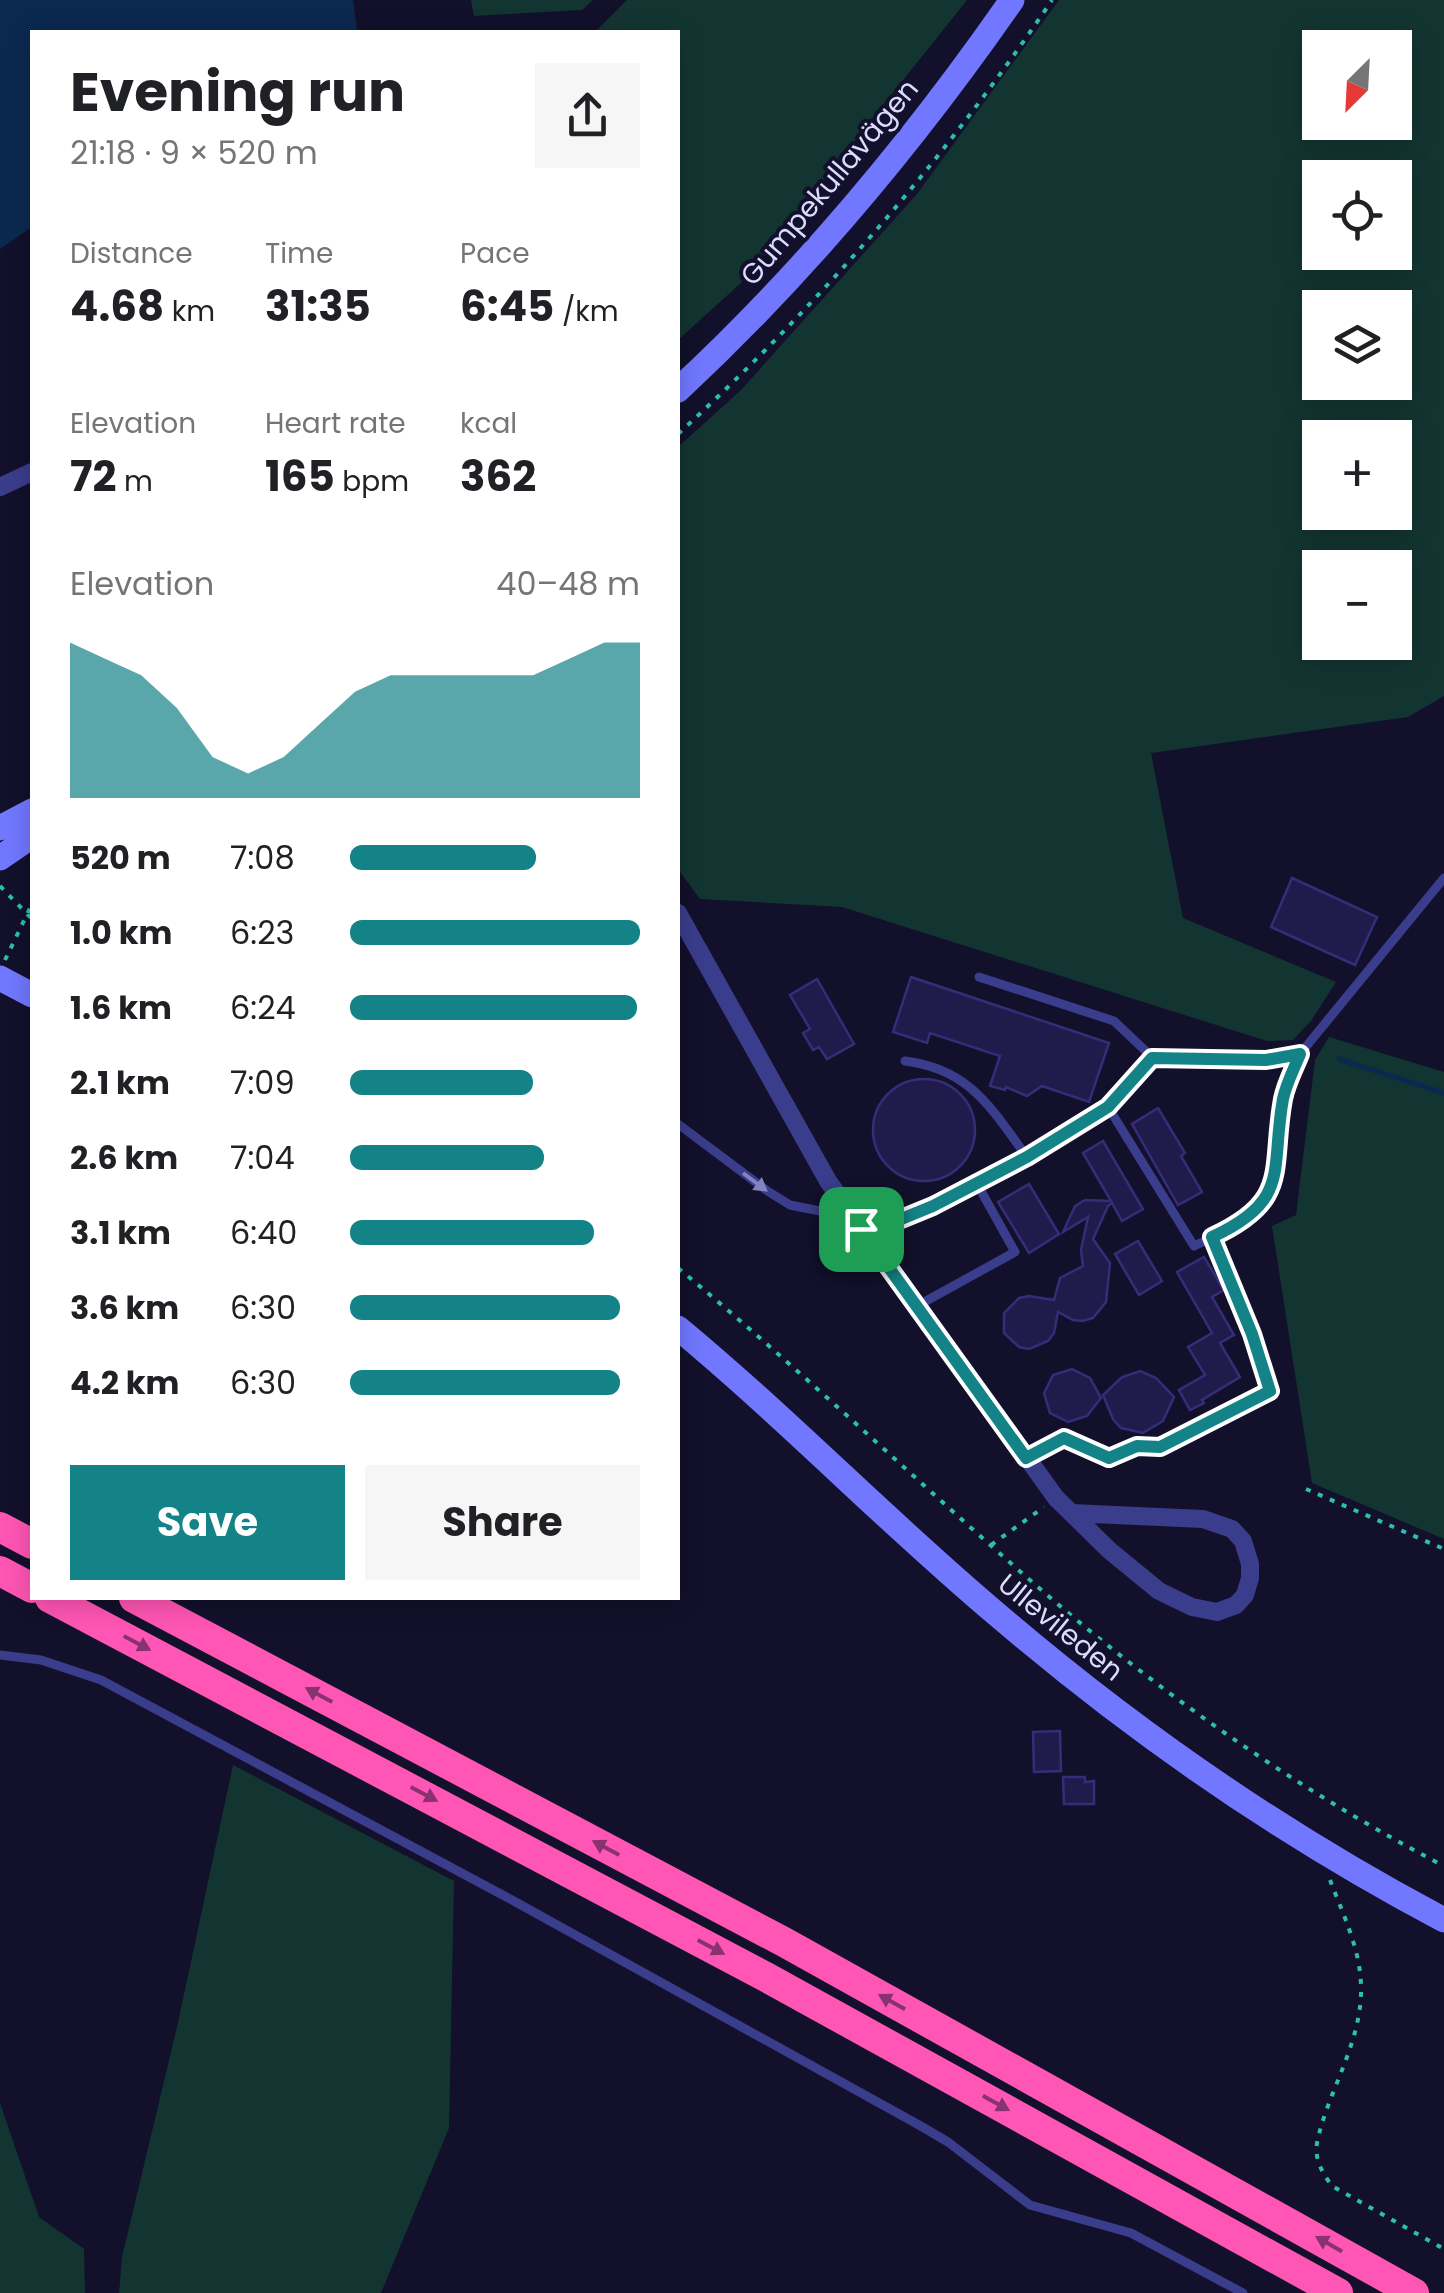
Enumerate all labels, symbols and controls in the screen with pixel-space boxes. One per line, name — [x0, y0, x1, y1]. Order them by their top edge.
north arrow — [1302, 30, 1412, 140]
map controls — [1302, 30, 1412, 660]
text: Evening run — [70, 53, 405, 130]
button: share — [535, 63, 640, 168]
street label: Gumpekullavägen — [731, 71, 927, 294]
text: 21:18 · 9 × 520 m — [70, 130, 318, 175]
button: locate — [1302, 160, 1412, 270]
text: Distance — [70, 234, 193, 273]
text: Time — [265, 234, 333, 273]
text: Pace — [460, 234, 530, 273]
text: 4.68 — [70, 277, 164, 336]
text: 31:35 — [265, 277, 371, 336]
text: 6:45 — [460, 277, 554, 336]
button: layers — [1302, 290, 1412, 400]
text: km — [164, 292, 215, 331]
text: /km — [554, 292, 619, 331]
text: Elevation — [70, 404, 196, 443]
text: Heart rate — [265, 404, 406, 443]
text: kcal — [460, 404, 517, 443]
button: + — [1302, 420, 1412, 530]
text: 72 — [70, 447, 116, 506]
text: 165 — [265, 447, 335, 506]
text: 362 — [460, 447, 536, 506]
text: m — [116, 462, 153, 501]
text: bpm — [335, 462, 409, 501]
button: − — [1302, 550, 1412, 660]
text: Elevation — [70, 561, 214, 606]
text: 40–48 m — [496, 561, 640, 606]
text: 520 m — [70, 835, 171, 880]
text: 7:08 — [230, 835, 295, 880]
text: 1.0 km — [70, 910, 172, 955]
text: 6:23 — [230, 910, 294, 955]
text: 1.6 km — [70, 985, 172, 1030]
text: 6:24 — [230, 985, 296, 1030]
text: 2.1 km — [70, 1060, 170, 1105]
text: 7:09 — [230, 1060, 295, 1105]
text: 2.6 km — [70, 1135, 178, 1180]
text: 7:04 — [230, 1135, 295, 1180]
one-way arrow — [742, 1172, 768, 1191]
pin — [819, 1187, 904, 1272]
icon: arrive — [834, 1202, 889, 1257]
text: 3.1 km — [70, 1210, 171, 1255]
text: 6:40 — [230, 1210, 297, 1255]
text: 3.6 km — [70, 1285, 179, 1330]
text: 6:30 — [230, 1285, 296, 1330]
text: 4.2 km — [70, 1360, 179, 1405]
text: 6:30 — [230, 1360, 296, 1405]
button: Save — [70, 1465, 345, 1580]
button: Share — [365, 1465, 640, 1580]
street label: Ullevileden — [990, 1565, 1132, 1690]
one-way arrow — [122, 1634, 151, 1651]
one-way arrow — [305, 1687, 334, 1704]
one-way arrow — [410, 1785, 438, 1803]
one-way arrow — [592, 1840, 620, 1857]
one-way arrow — [696, 1939, 725, 1956]
one-way arrow — [878, 1993, 906, 2011]
one-way arrow — [981, 2095, 1010, 2112]
one-way arrow — [1315, 2236, 1344, 2253]

